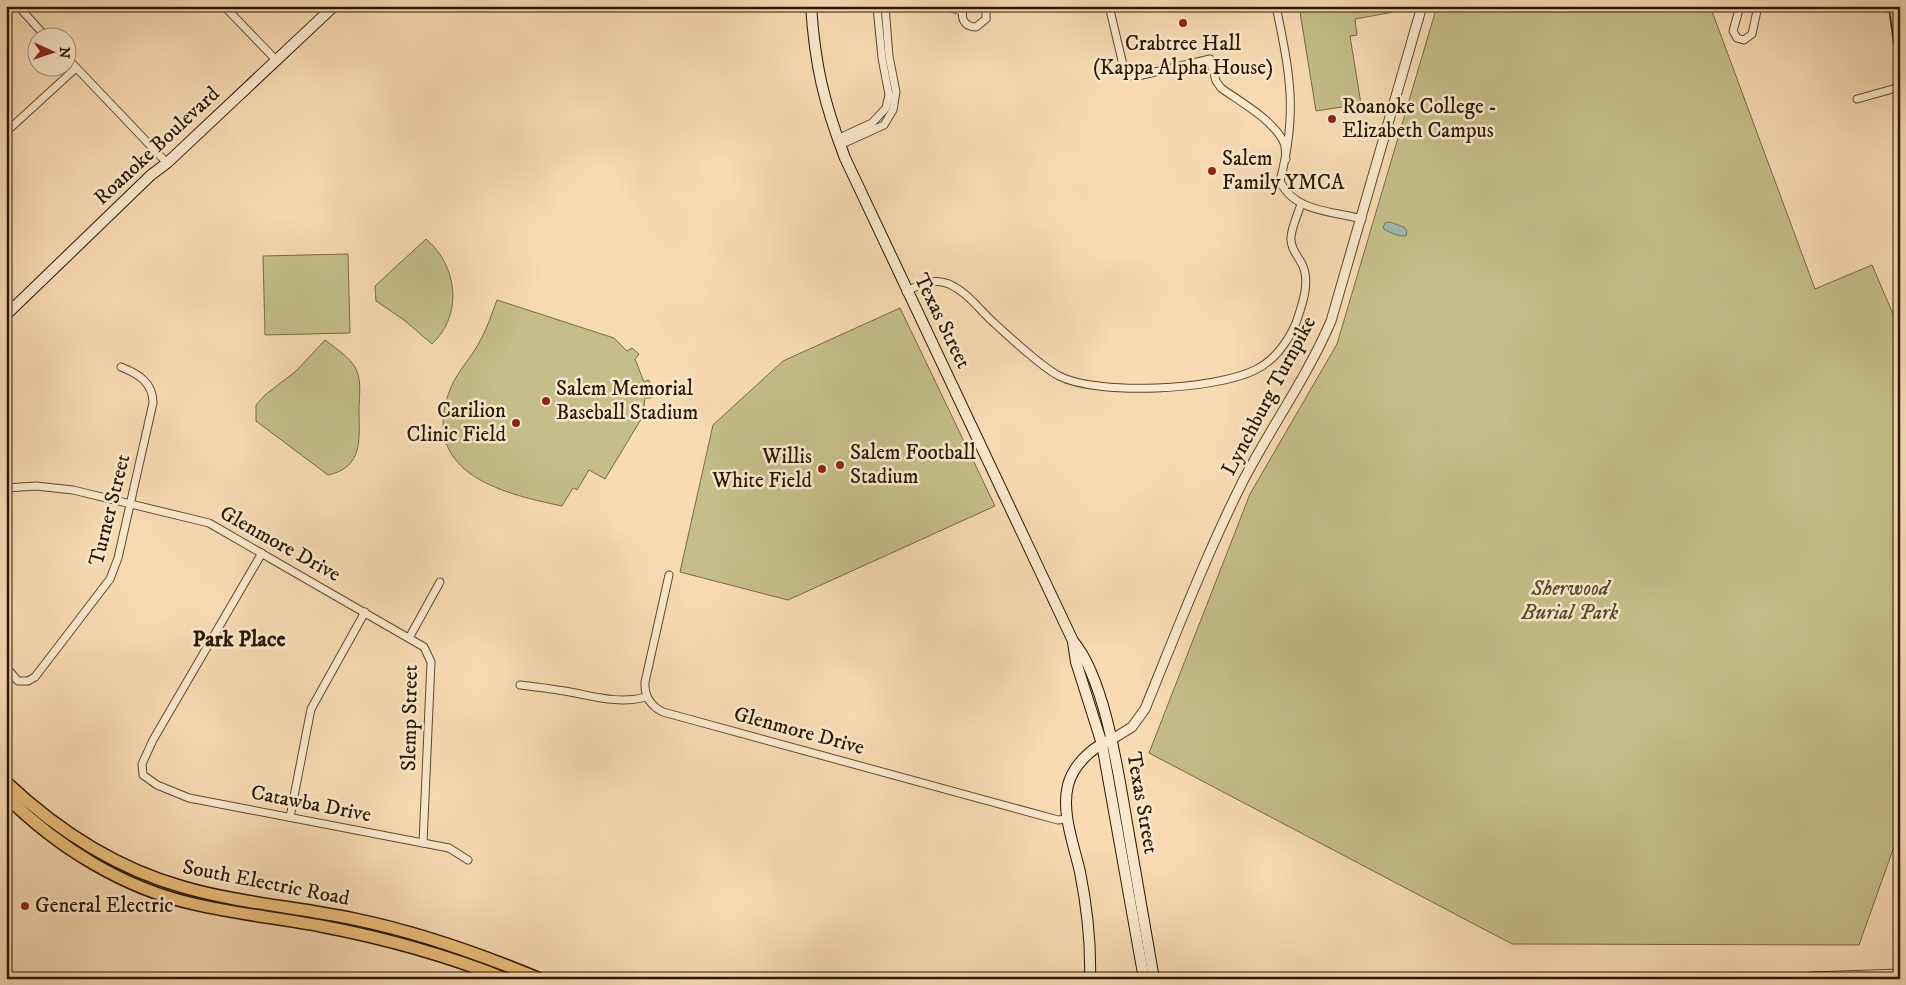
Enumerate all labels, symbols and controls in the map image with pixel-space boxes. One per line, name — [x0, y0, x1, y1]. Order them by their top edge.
marker: Crabtree Hall (Kappa Alpha House) — [1177, 17, 1189, 29]
north arrow — [28, 28, 78, 78]
place label: Crabtree Hall (Kappa Alpha House) — [1093, 31, 1273, 81]
text: N — [55, 46, 73, 59]
street label: Roanoke Boulevard — [89, 81, 226, 211]
place label: Roanoke College - Elizabeth Campus — [1342, 94, 1497, 144]
marker: Roanoke College - Elizabeth Campus — [1326, 113, 1338, 125]
place label: Salem Family YMCA — [1222, 146, 1345, 196]
marker: Salem Family YMCA — [1206, 165, 1218, 177]
street label: Texas Street — [908, 269, 976, 373]
street label: Lynchburg Turnpike — [1216, 312, 1322, 480]
place label: Salem Memorial Baseball Stadium — [556, 376, 698, 426]
marker: Salem Memorial Baseball Stadium — [540, 395, 552, 407]
place label: Carilion Clinic Field — [407, 398, 507, 448]
marker: Carilion Clinic Field — [510, 417, 522, 429]
place label: Salem Football Stadium — [850, 440, 977, 490]
place label: Willis White Field — [711, 444, 813, 494]
street label: Turner Street — [84, 451, 136, 568]
marker: Salem Football Stadium — [834, 459, 846, 471]
marker: Willis White Field — [816, 463, 828, 475]
street label: Glenmore Drive — [215, 500, 345, 588]
park label: Sherwood Burial Park — [1521, 576, 1619, 626]
district label: Park Place — [192, 626, 286, 653]
street label: Slemp Street — [396, 664, 424, 771]
street label: Glenmore Drive — [731, 701, 867, 761]
street label: Texas Street — [1120, 750, 1164, 856]
street label: Catawba Drive — [249, 780, 374, 828]
street label: South Electric Road — [180, 854, 352, 912]
place label: General Electric — [35, 893, 173, 919]
marker: General Electric — [19, 900, 31, 912]

